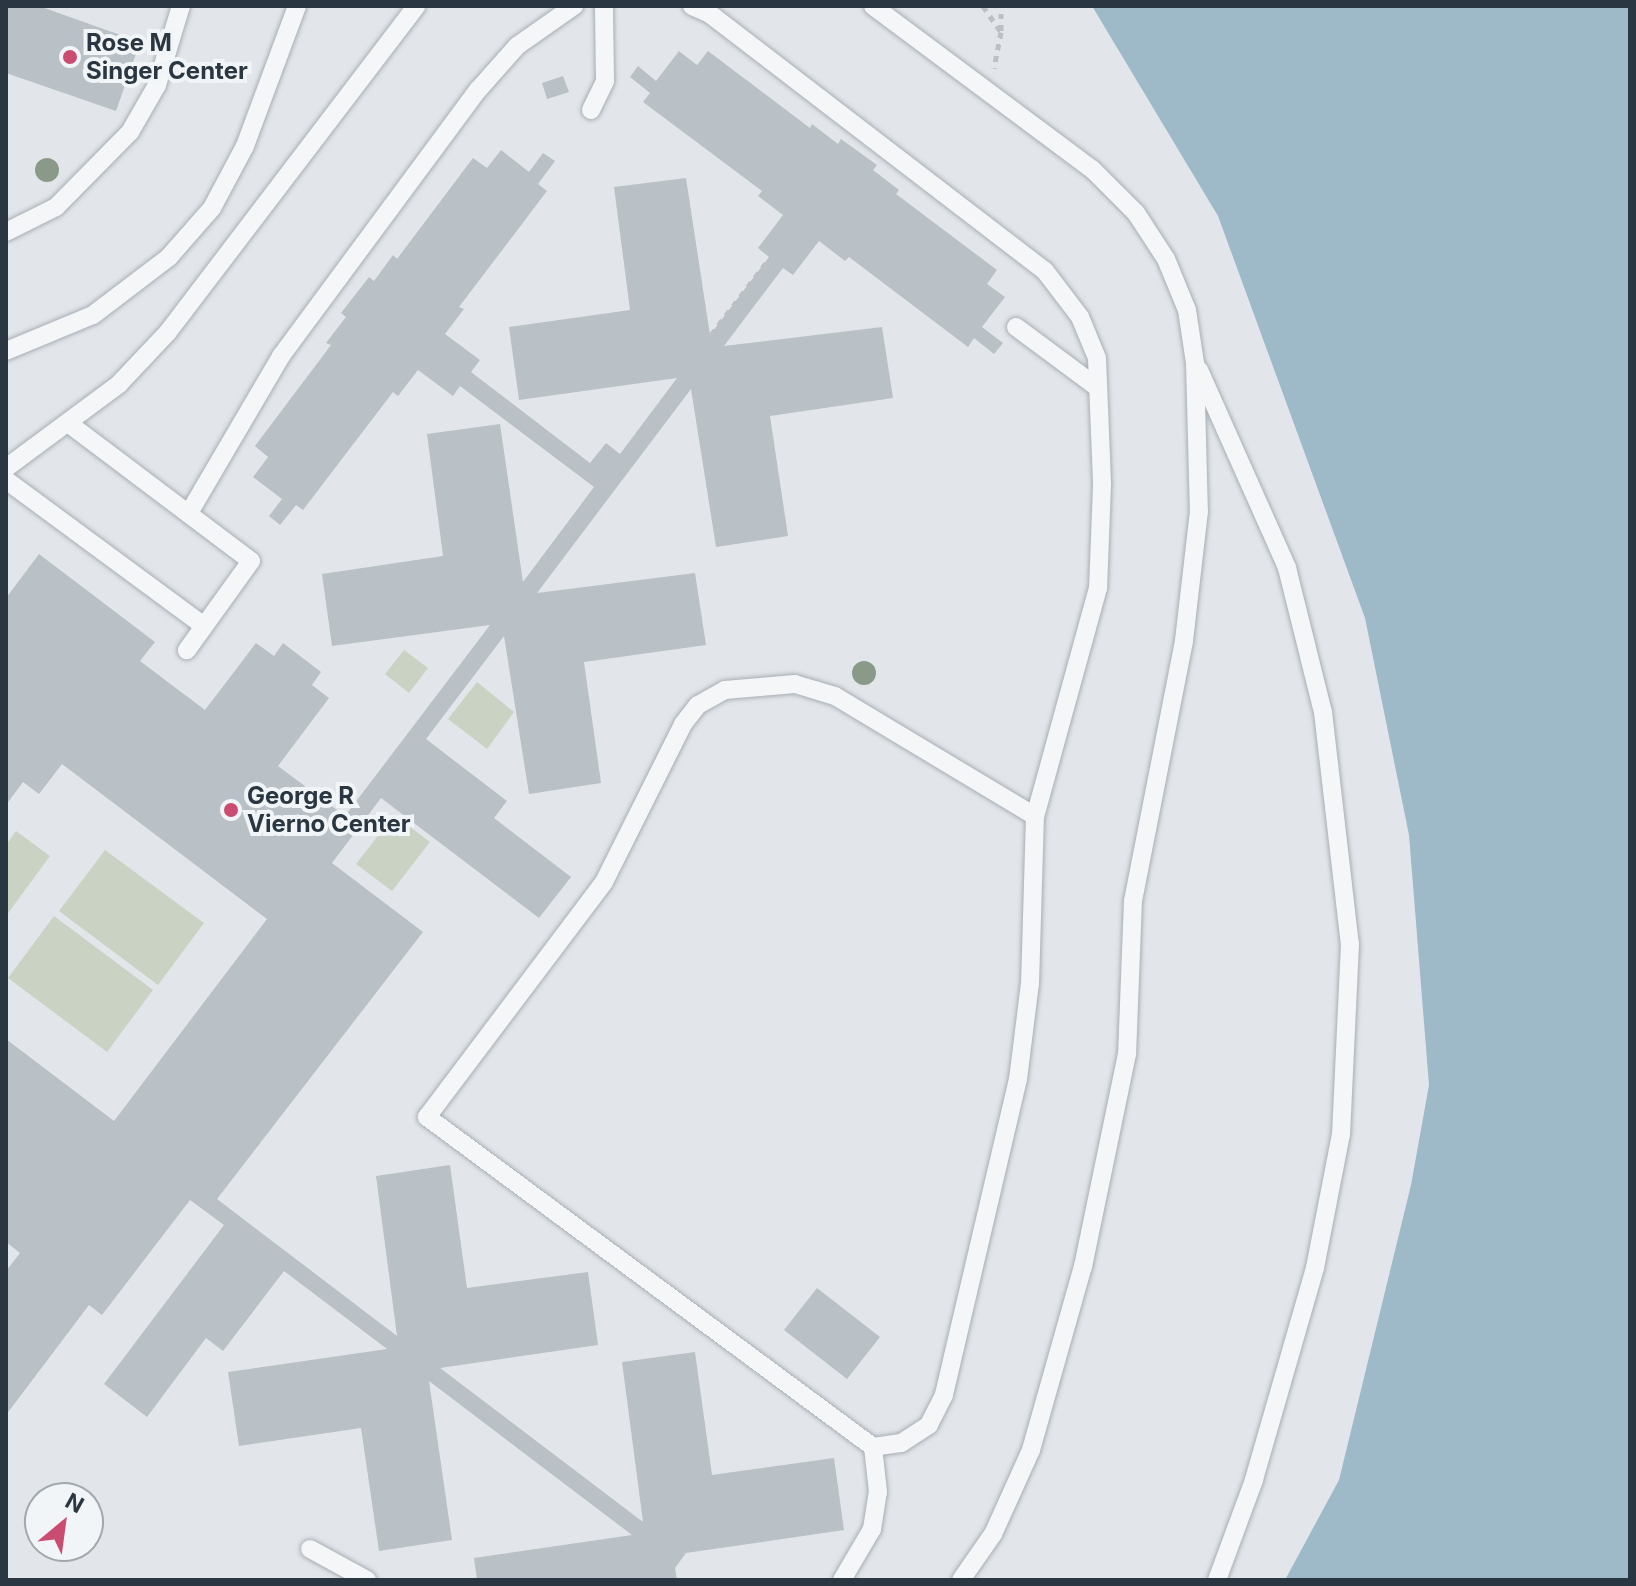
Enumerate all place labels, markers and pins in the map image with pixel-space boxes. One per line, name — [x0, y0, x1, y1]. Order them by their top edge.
place label: Rose M Singer Center — [86, 29, 248, 85]
marker: Rose M Singer Center — [61, 48, 79, 66]
place label: George R Vierno Center — [247, 782, 411, 838]
marker: George R Vierno Center — [222, 801, 240, 819]

